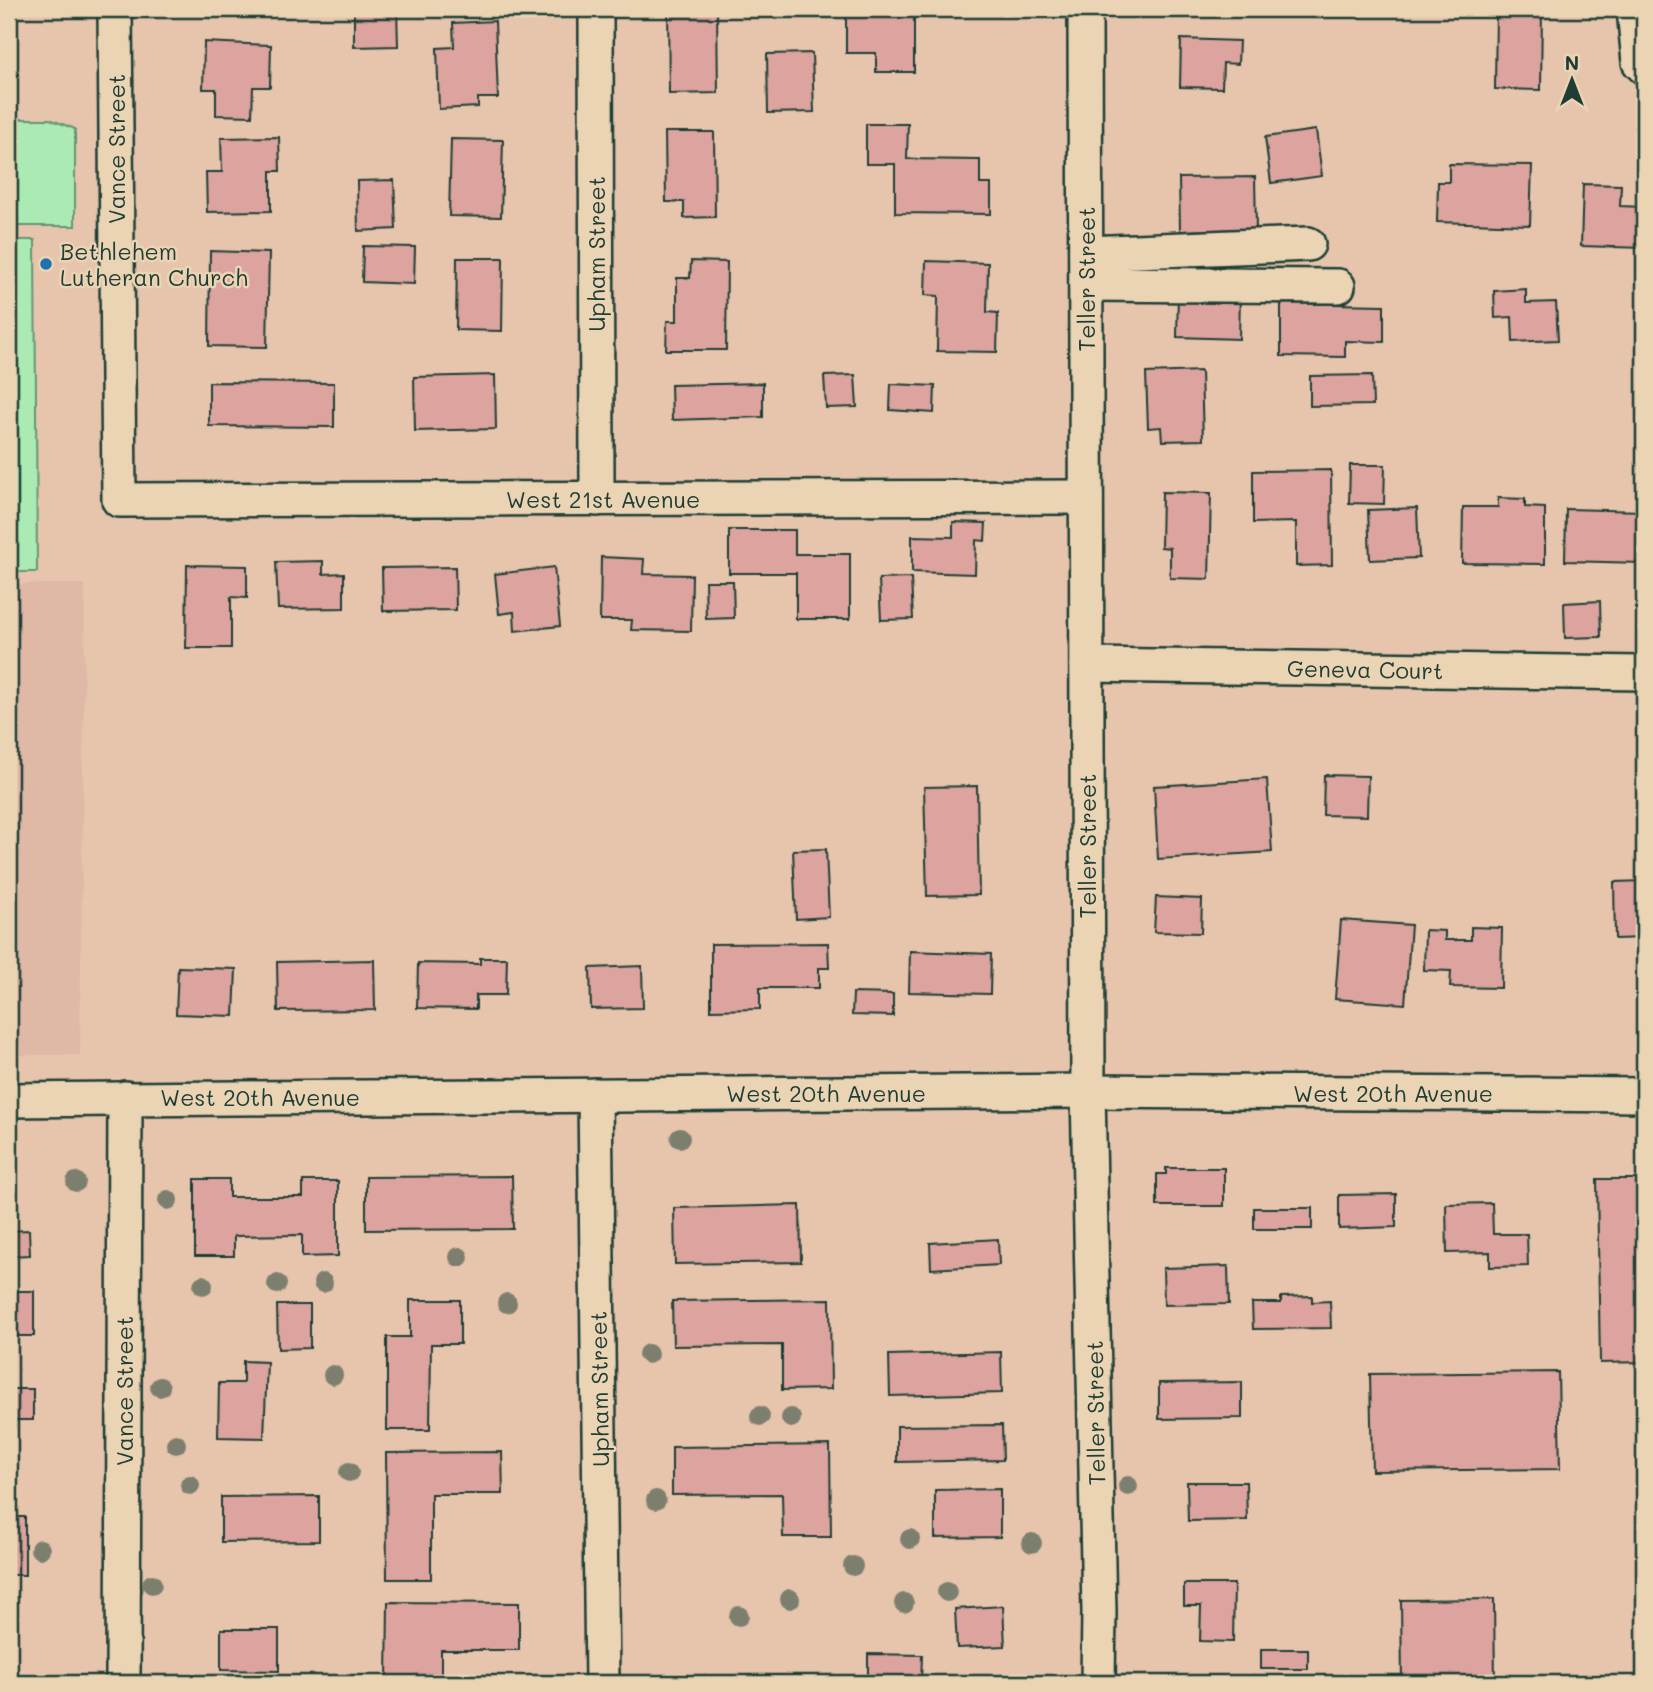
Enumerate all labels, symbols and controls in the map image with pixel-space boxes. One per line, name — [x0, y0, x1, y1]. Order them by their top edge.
north arrow — [1538, 46, 1608, 116]
text: N — [1565, 50, 1579, 75]
street label: Vance Street — [101, 74, 131, 224]
street label: Upham Street — [581, 176, 611, 332]
street label: Teller Street — [1071, 207, 1101, 351]
place label: Bethlehem Lutheran Church — [60, 236, 248, 292]
marker: Bethlehem Lutheran Church — [38, 256, 54, 272]
street label: West 21st Avenue — [506, 484, 700, 514]
street label: Geneva Court — [1287, 653, 1443, 685]
street label: Teller Street — [1072, 774, 1102, 918]
street label: West 20th Avenue — [726, 1078, 926, 1108]
street label: West 20th Avenue — [1293, 1078, 1493, 1108]
street label: West 20th Avenue — [160, 1082, 360, 1112]
street label: Upham Street — [583, 1311, 615, 1467]
street label: Vance Street — [109, 1316, 139, 1466]
street label: Teller Street — [1079, 1340, 1111, 1486]

